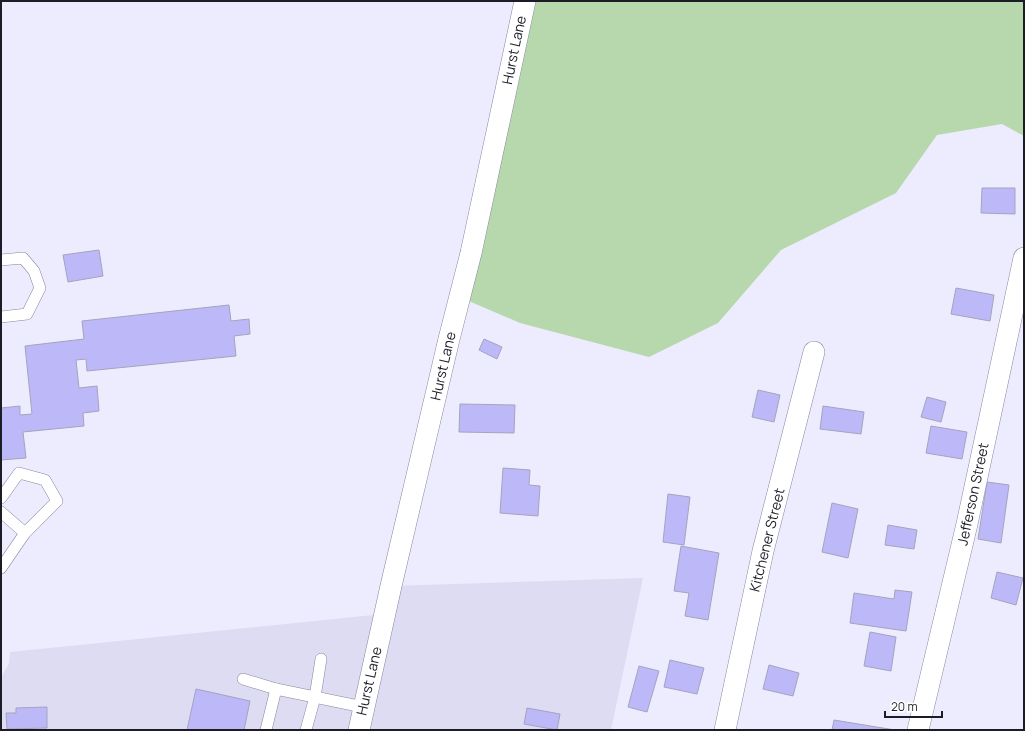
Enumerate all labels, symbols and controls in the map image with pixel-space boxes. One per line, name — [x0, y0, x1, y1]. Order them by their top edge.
street label: Hurst Lane — [497, 14, 530, 86]
street label: Hurst Lane — [425, 330, 460, 402]
street label: Jefferson Street — [952, 440, 993, 547]
street label: Kitchener Street — [744, 486, 789, 594]
street label: Hurst Lane — [351, 645, 386, 717]
scale bar — [885, 693, 942, 719]
text: 20 m — [891, 698, 918, 715]

